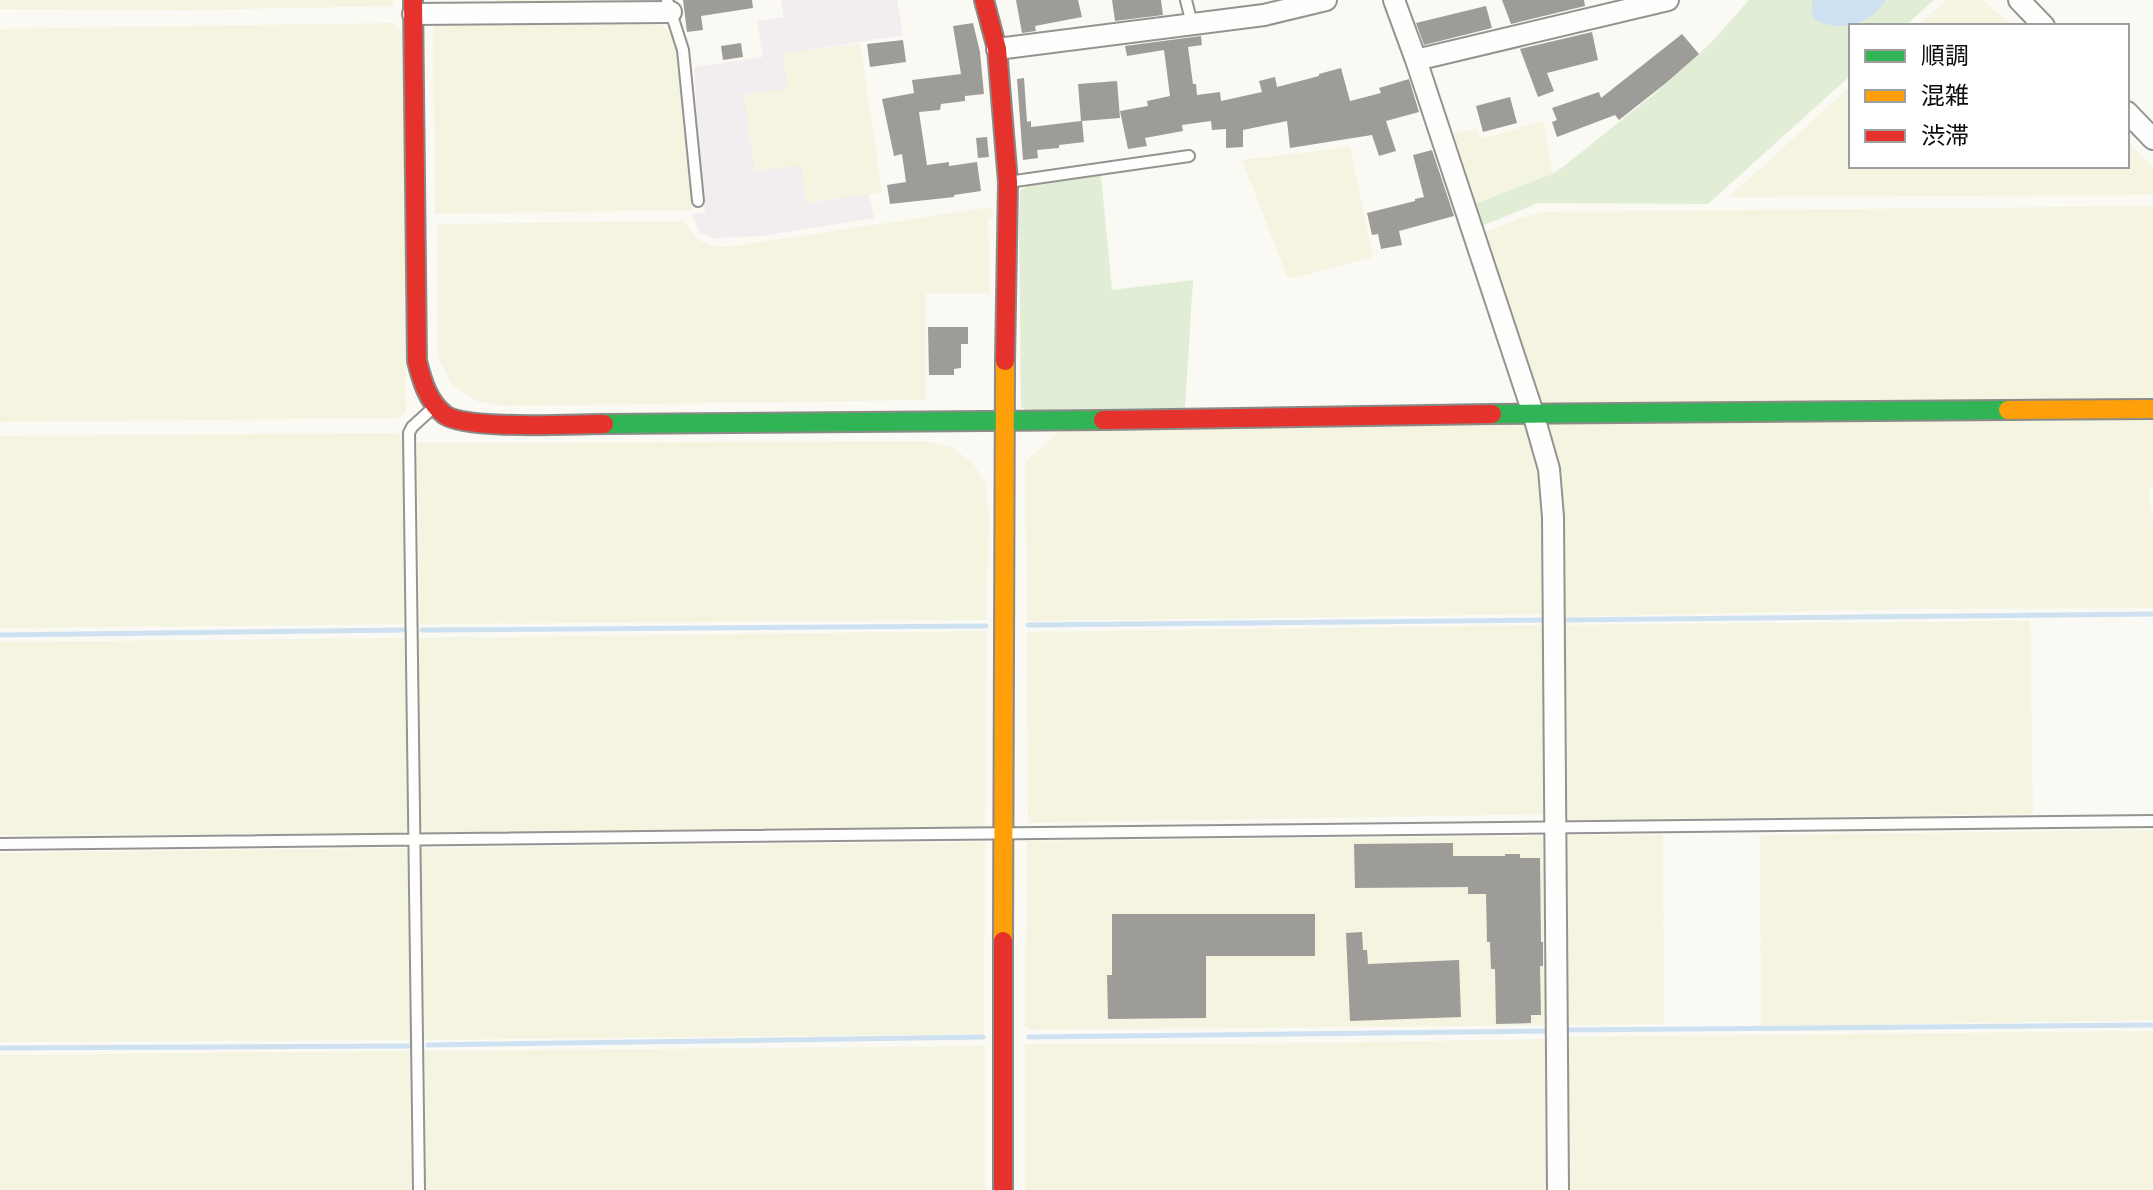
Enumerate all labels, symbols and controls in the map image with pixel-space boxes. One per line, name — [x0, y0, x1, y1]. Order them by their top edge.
legend — [1849, 24, 2129, 168]
text: 順調 — [1921, 40, 1969, 71]
text: 混雑 — [1921, 80, 1969, 111]
text: 渋滞 — [1921, 120, 1969, 151]

